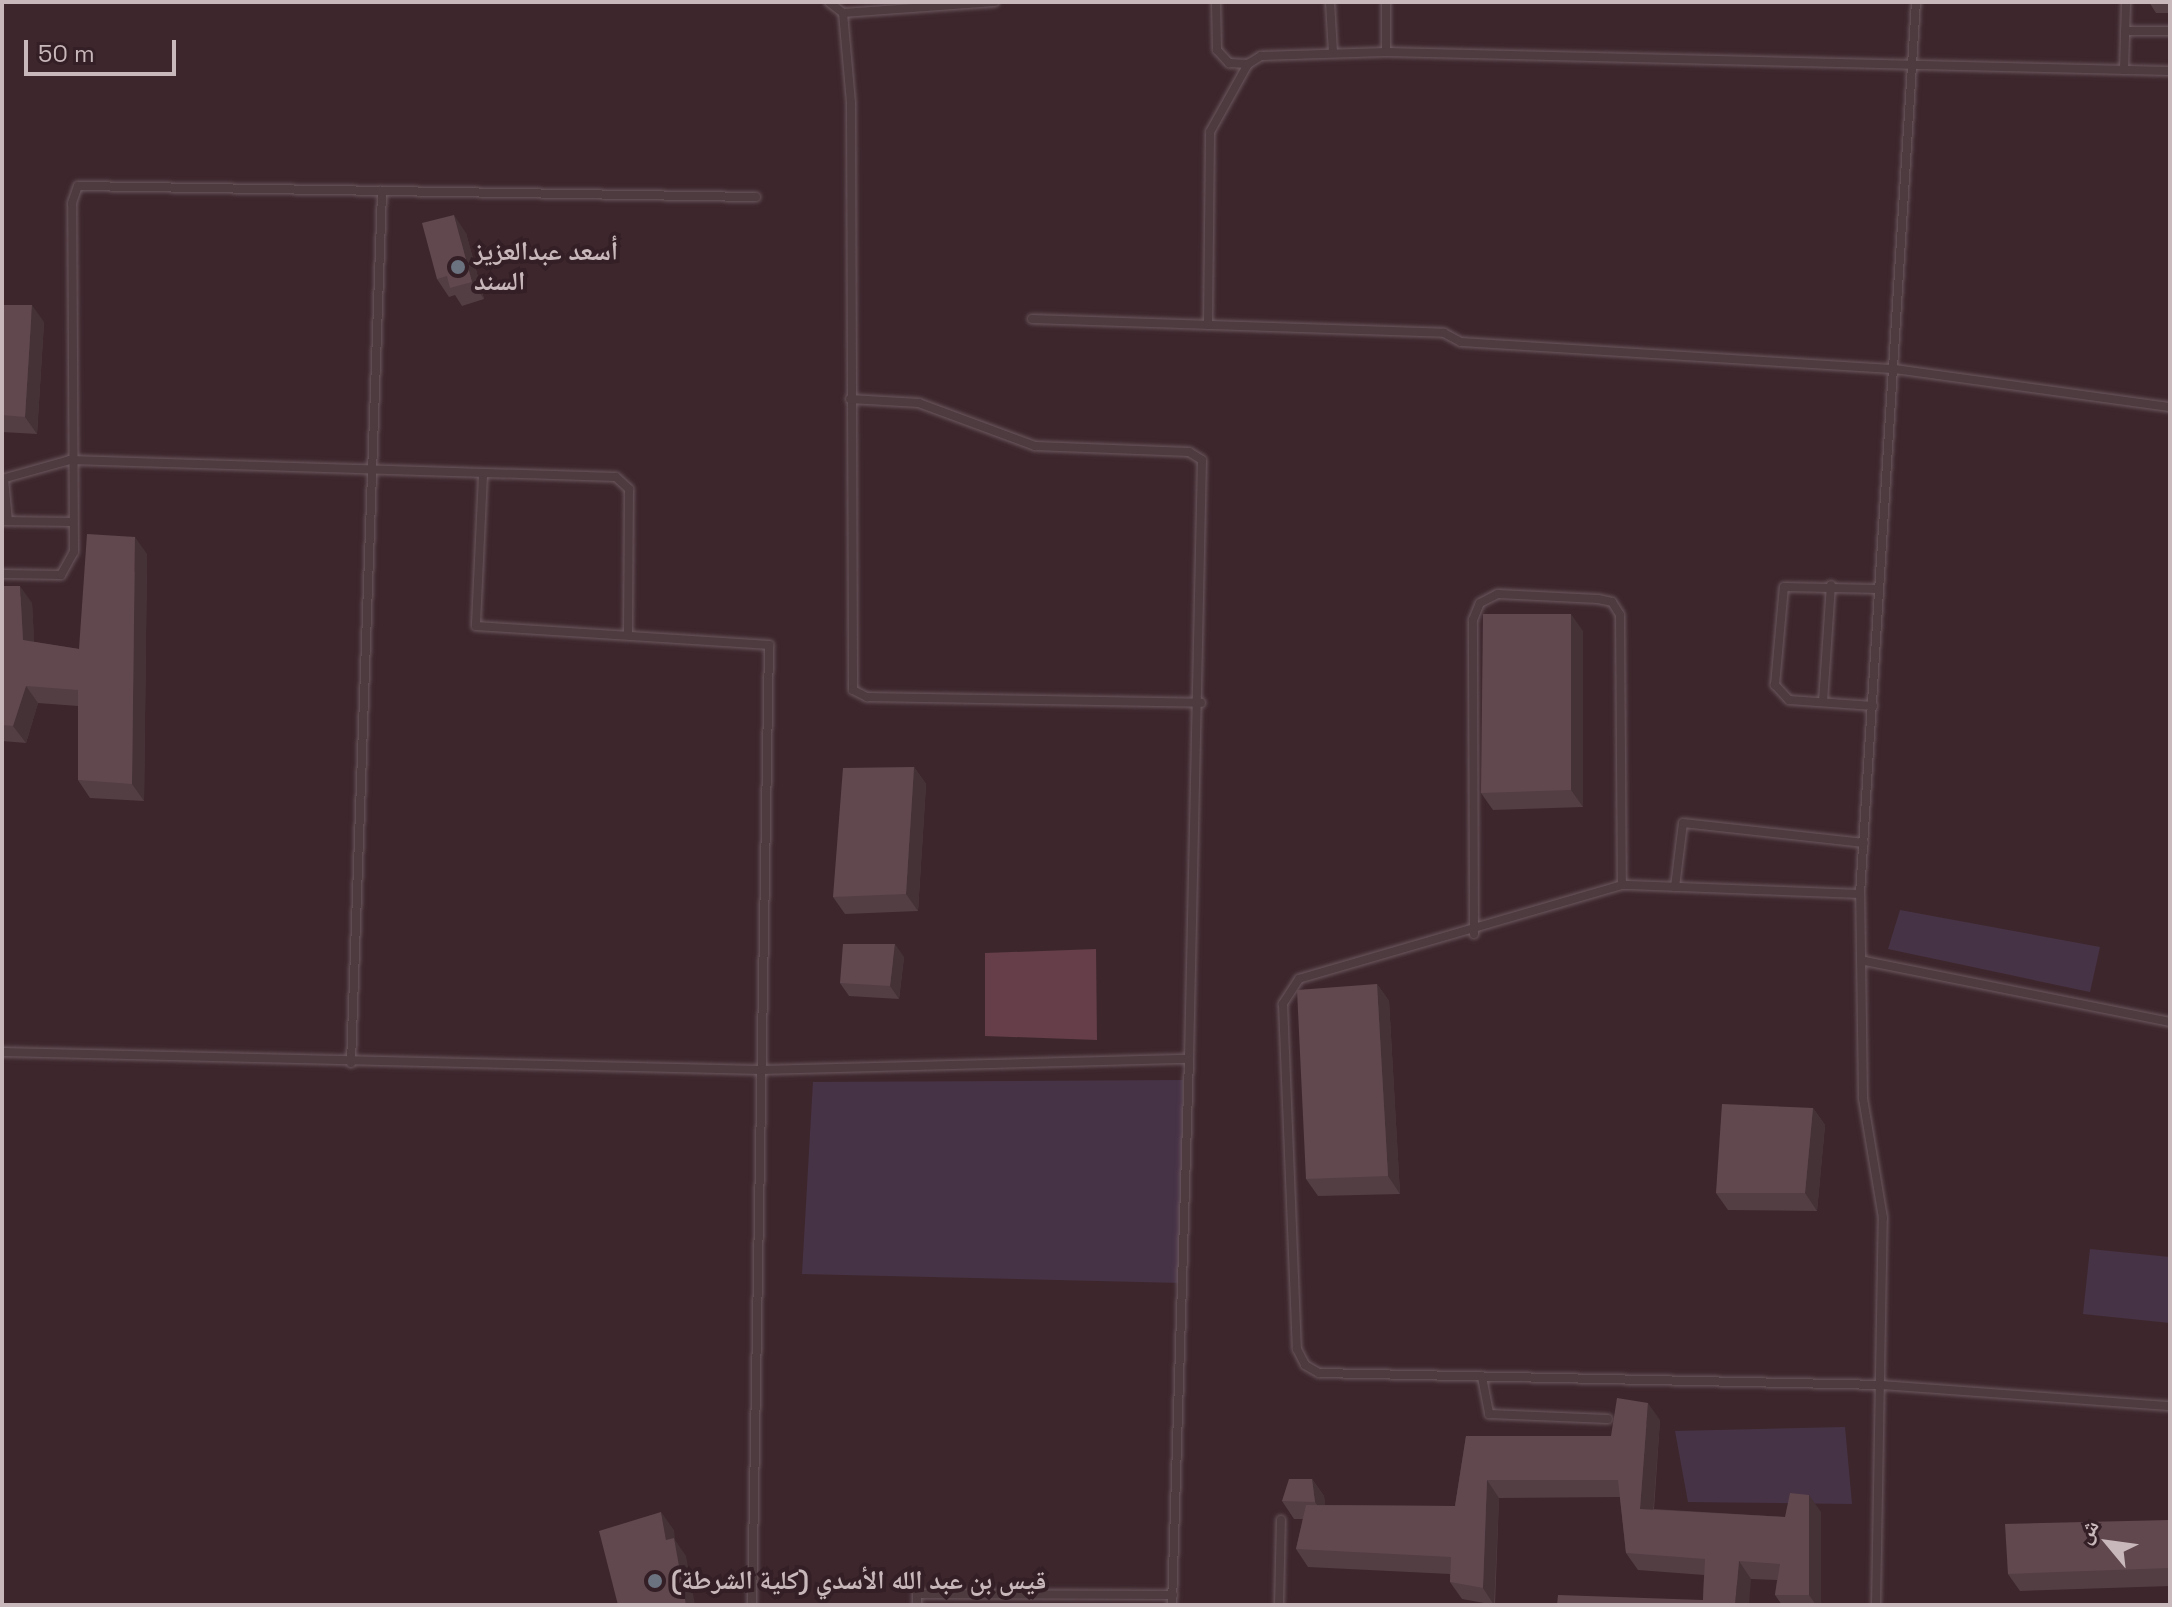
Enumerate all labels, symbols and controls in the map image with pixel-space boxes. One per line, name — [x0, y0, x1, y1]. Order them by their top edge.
scale bar — [28, 24, 180, 74]
text: 50 m — [38, 38, 95, 69]
place label: أسعد عبدالعزيز السند — [474, 236, 618, 298]
marker: أسعد عبدالعزيز السند — [449, 258, 467, 276]
north arrow — [2068, 1503, 2148, 1583]
text: ش — [2069, 1514, 2105, 1548]
place label: قيس بن عبد الله الأسدي (كلية الشرطة) — [671, 1565, 1046, 1597]
marker: قيس بن عبد الله الأسدي (كلية الشرطة) — [646, 1572, 664, 1590]

